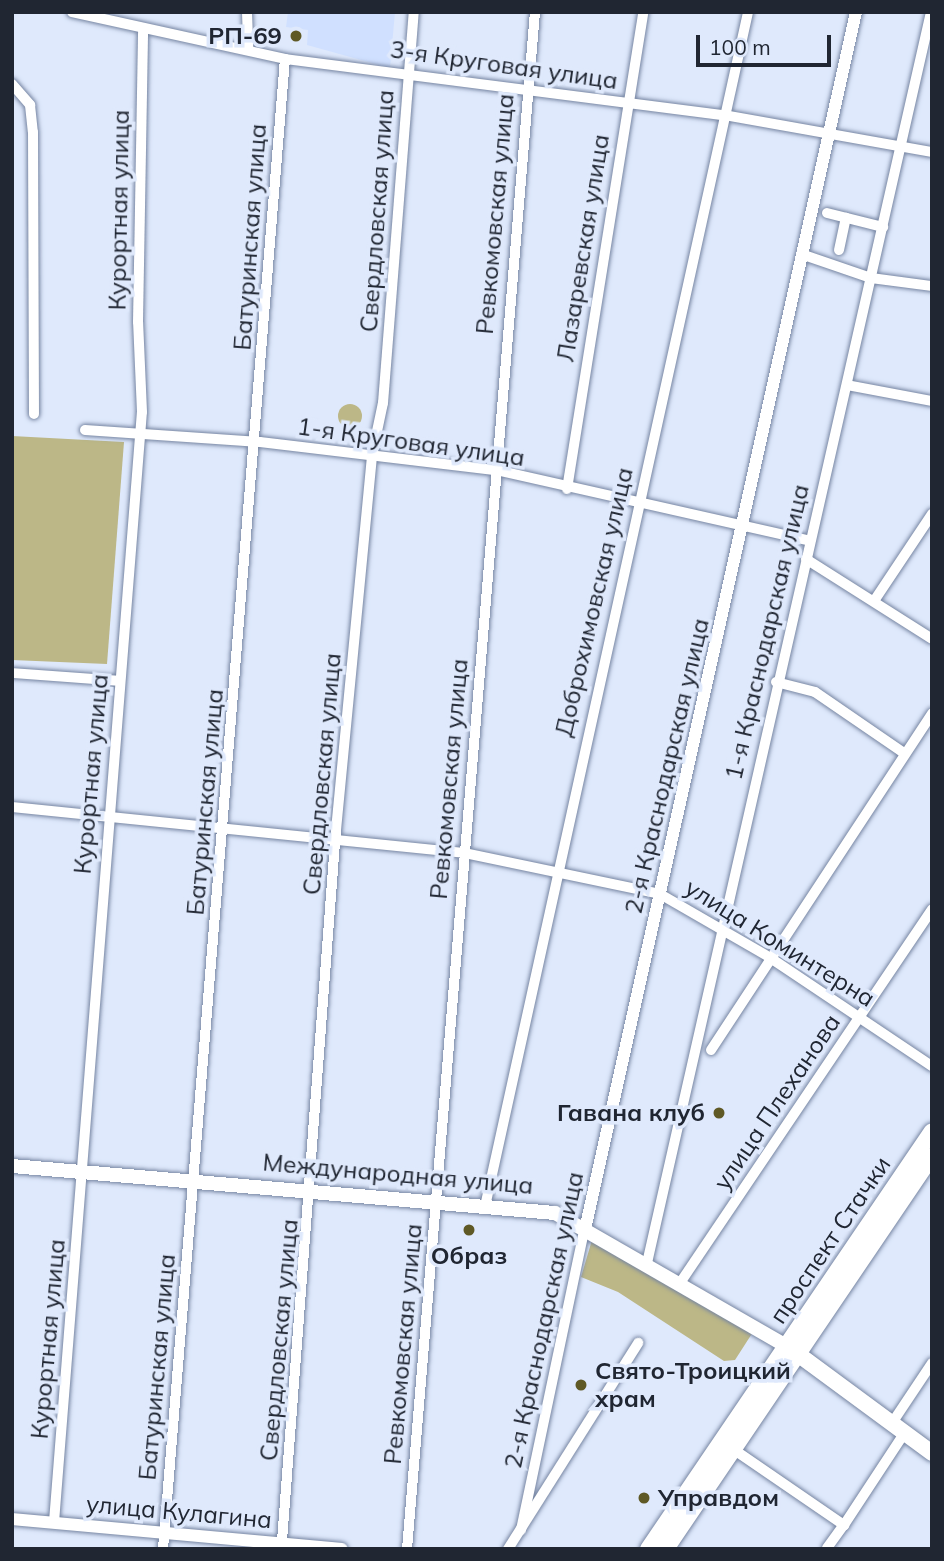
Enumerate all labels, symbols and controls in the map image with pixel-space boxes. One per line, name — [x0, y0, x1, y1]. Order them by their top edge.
scale bar — [699, 21, 834, 65]
place label: РП-69 — [208, 22, 282, 50]
marker: РП-69 — [288, 28, 304, 44]
text: 100 m — [709, 34, 771, 60]
street label: 3-я Круговая улица — [388, 35, 620, 95]
street label: Свердловская улица — [354, 89, 400, 333]
street label: Ревкомовская улица — [470, 93, 520, 335]
street label: Курортная улица — [103, 109, 135, 311]
street label: Батуринская улица — [228, 123, 272, 351]
street label: Лазаревская улица — [551, 132, 615, 364]
street label: 1-я Круговая улица — [295, 412, 527, 472]
street label: Доброхимовская улица — [549, 465, 639, 739]
street label: 1-я Краснодарская улица — [719, 481, 815, 783]
street label: 2-я Краснодарская улица — [619, 615, 715, 917]
street label: Свердловская улица — [297, 652, 347, 896]
street label: Ревкомовская улица — [424, 658, 474, 900]
street label: Курортная улица — [68, 673, 114, 875]
street label: Батуринская улица — [181, 688, 229, 916]
street label: улица Коминтерна — [680, 873, 880, 1013]
street label: улица Плеханова — [708, 1009, 846, 1195]
place label: Гавана клуб — [557, 1099, 705, 1127]
marker: Гавана клуб — [711, 1105, 727, 1121]
street label: Международная улица — [262, 1148, 534, 1200]
street label: проспект Стачки — [763, 1151, 897, 1329]
street label: 2-я Краснодарская улица — [498, 1169, 590, 1471]
street label: Свердловская улица — [254, 1218, 304, 1462]
marker: Образ — [461, 1222, 477, 1238]
street label: Ревкомовская улица — [378, 1223, 428, 1465]
street label: Курортная улица — [25, 1238, 71, 1440]
place label: Образ — [431, 1242, 507, 1270]
street label: Батуринская улица — [133, 1253, 181, 1481]
place label: Свято-Троицкий храм — [595, 1357, 791, 1413]
marker: Свято-Троицкий храм — [573, 1377, 589, 1393]
place label: Управдом — [658, 1484, 779, 1512]
street label: улица Кулагина — [85, 1490, 273, 1534]
marker: Управдом — [636, 1490, 652, 1506]

